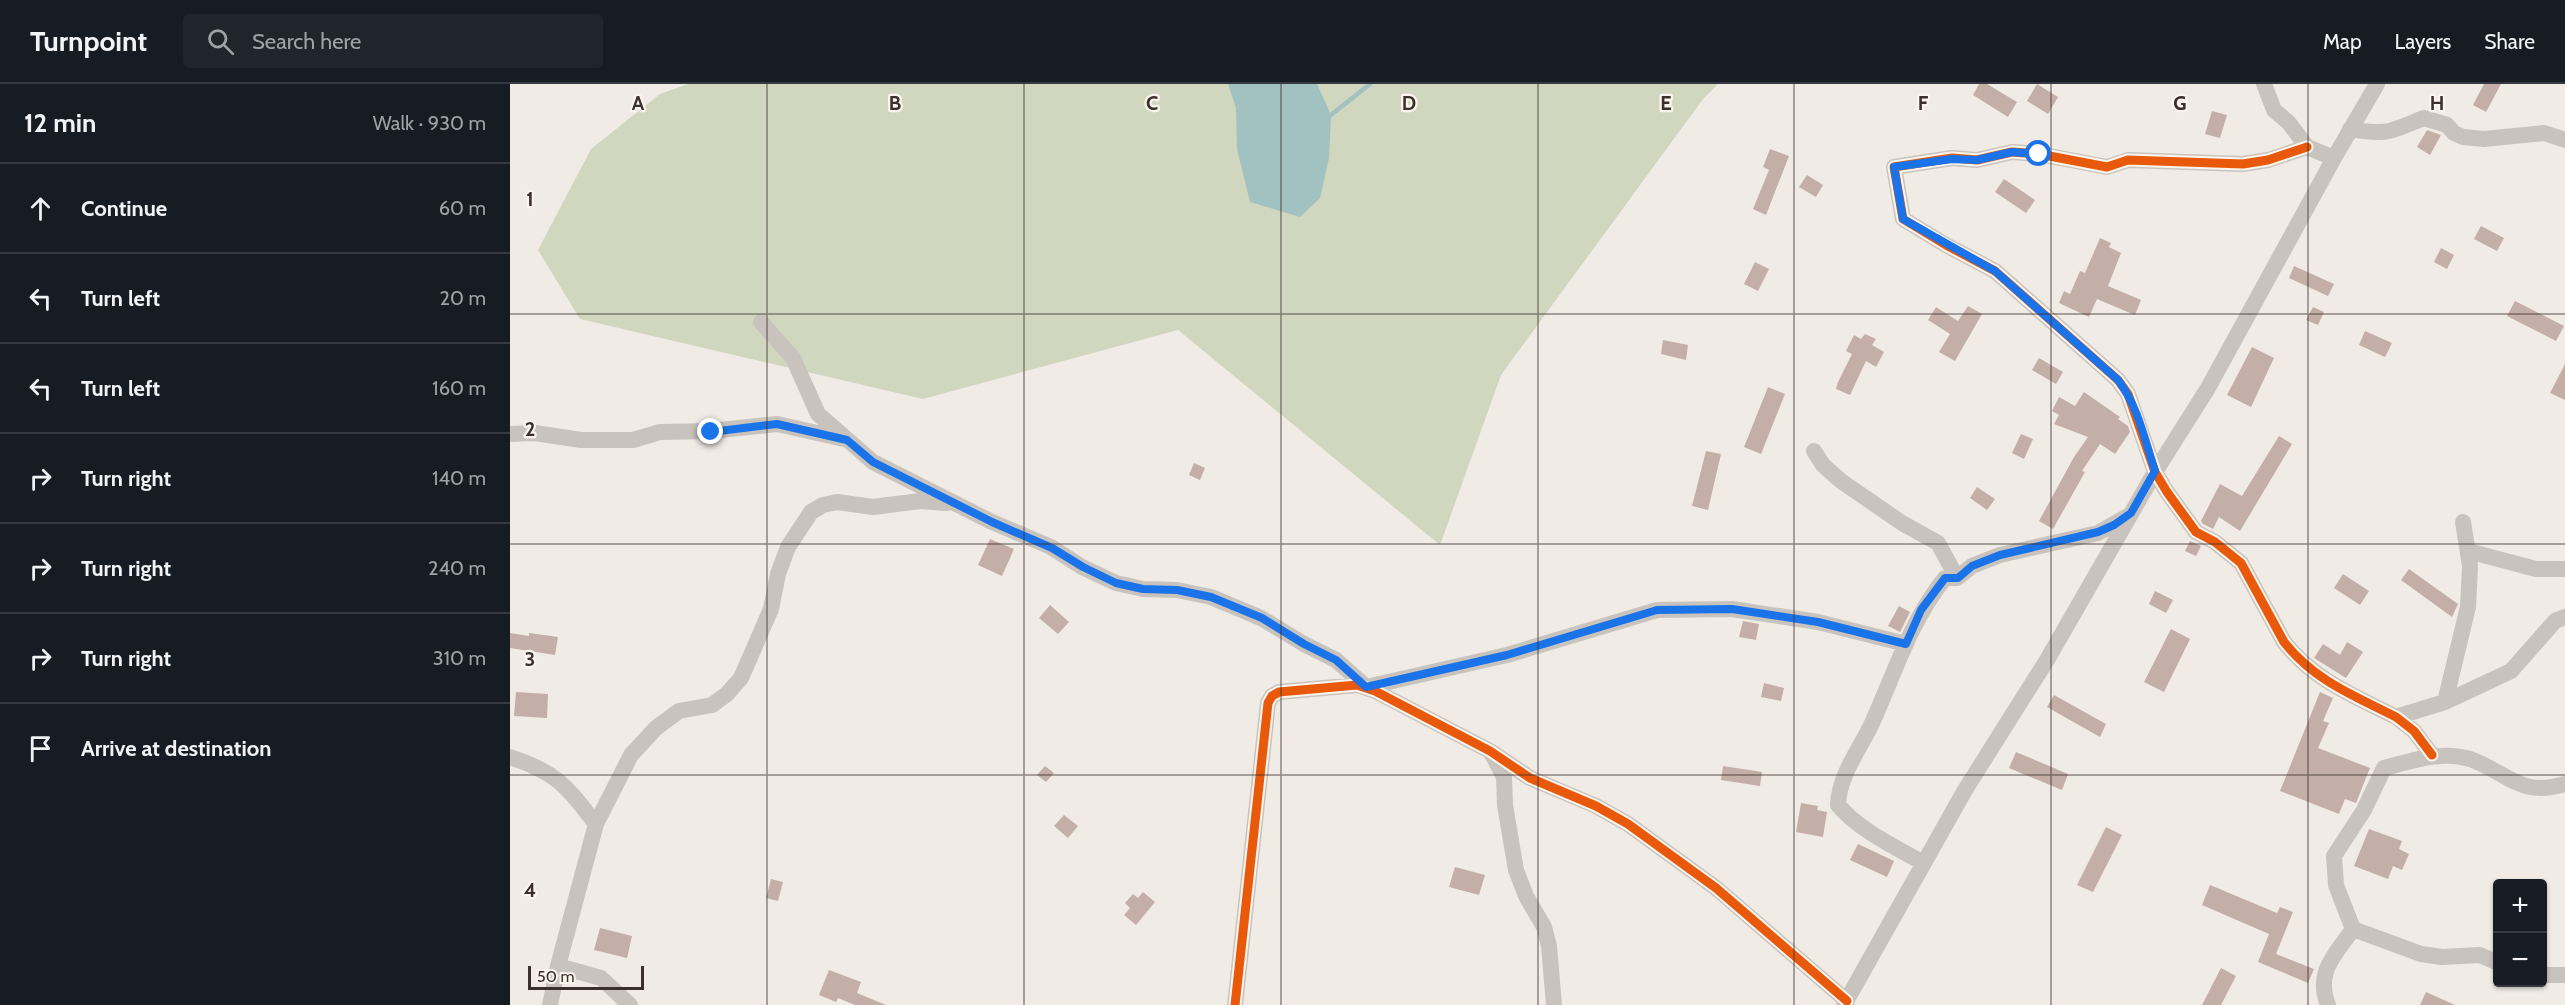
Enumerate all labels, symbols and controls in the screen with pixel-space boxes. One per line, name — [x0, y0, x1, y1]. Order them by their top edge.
search box — [183, 14, 603, 68]
text: Turnpoint — [30, 24, 147, 58]
icon: search — [204, 25, 237, 58]
text: Search here — [252, 28, 361, 55]
text: Map — [2323, 29, 2362, 54]
text: Layers — [2395, 29, 2451, 54]
text: Share — [2484, 29, 2535, 54]
text: A — [632, 91, 645, 115]
text: B — [889, 91, 901, 115]
text: C — [1146, 91, 1158, 115]
text: D — [1402, 91, 1416, 115]
text: E — [1660, 91, 1672, 115]
text: F — [1918, 91, 1929, 115]
text: G — [2173, 91, 2187, 115]
text: H — [2430, 91, 2444, 115]
text: 12 min — [24, 107, 96, 139]
text: Walk · 930 m — [373, 111, 486, 135]
route start — [2025, 140, 2051, 166]
text: 1 — [526, 187, 534, 211]
icon: ahead — [24, 192, 57, 225]
text: Continue — [81, 195, 167, 222]
text: 60 m — [439, 196, 486, 220]
icon: left — [24, 282, 57, 315]
text: Turn left — [81, 285, 160, 312]
text: 20 m — [440, 286, 486, 310]
icon: left — [24, 372, 57, 405]
text: Turn left — [81, 375, 160, 402]
text: 160 m — [432, 376, 486, 400]
text: 2 — [525, 417, 535, 441]
route end — [697, 418, 723, 444]
icon: right — [24, 462, 57, 495]
text: Turn right — [81, 465, 171, 492]
text: 140 m — [432, 466, 486, 490]
icon: right — [24, 552, 57, 585]
text: Turn right — [81, 555, 171, 582]
text: 240 m — [428, 556, 486, 580]
icon: right — [24, 642, 57, 675]
text: Turn right — [81, 645, 171, 672]
text: 310 m — [433, 646, 486, 670]
text: 3 — [525, 647, 535, 671]
icon: arrive — [24, 732, 57, 765]
text: Arrive at destination — [81, 735, 271, 762]
text: 4 — [524, 878, 536, 902]
map controls — [2493, 879, 2547, 987]
button: + — [2493, 879, 2547, 933]
button: − — [2493, 933, 2547, 987]
scale bar — [528, 963, 644, 990]
text: 50 m — [537, 967, 574, 986]

